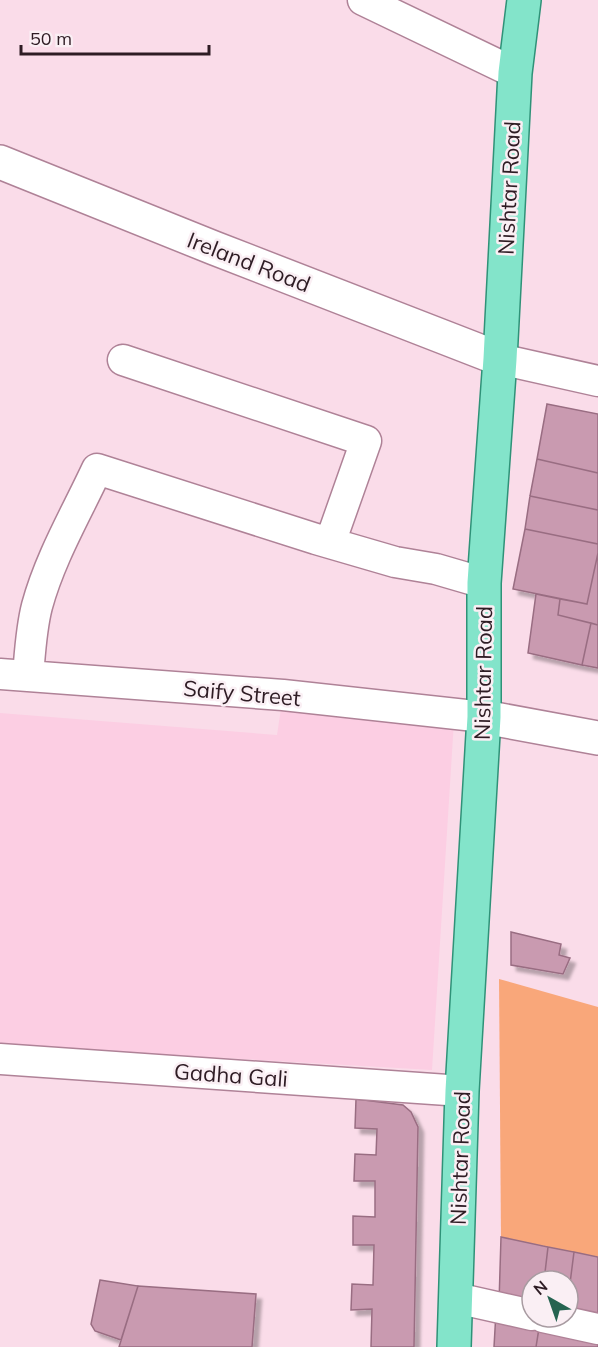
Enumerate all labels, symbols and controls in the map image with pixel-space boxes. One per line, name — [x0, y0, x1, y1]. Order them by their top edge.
scale bar — [21, 18, 208, 56]
text: 50 m — [30, 27, 72, 50]
street label: Nishtar Road — [492, 120, 526, 256]
street label: Ireland Road — [183, 226, 315, 298]
street label: Nishtar Road — [468, 606, 498, 740]
street label: Saify Street — [182, 674, 302, 712]
street label: Gadha Gali — [173, 1057, 289, 1093]
street label: Nishtar Road — [444, 1091, 476, 1225]
north arrow — [520, 1269, 580, 1329]
text: N — [529, 1276, 551, 1299]

